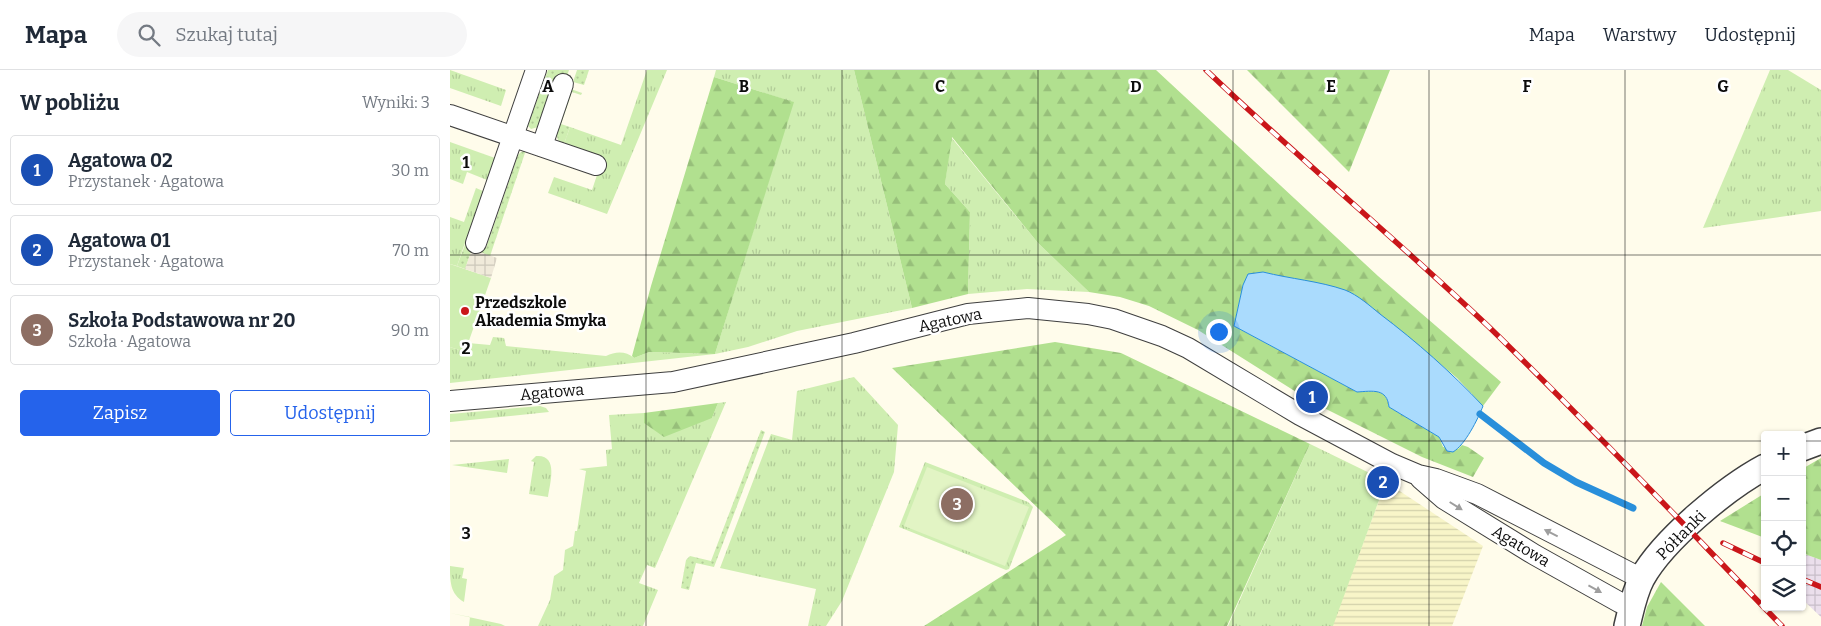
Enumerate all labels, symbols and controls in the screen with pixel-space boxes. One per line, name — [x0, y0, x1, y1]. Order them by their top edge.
search box — [117, 12, 467, 57]
text: Mapa — [25, 21, 87, 49]
icon: search — [135, 21, 163, 49]
text: Szukaj tutaj — [175, 23, 278, 46]
text: Mapa — [1529, 24, 1575, 46]
text: Warstwy — [1603, 24, 1677, 46]
text: Udostępnij — [1705, 24, 1796, 46]
text: A — [542, 77, 554, 96]
text: B — [739, 77, 749, 96]
text: C — [935, 77, 945, 96]
text: D — [1130, 77, 1142, 96]
text: E — [1326, 77, 1336, 96]
text: F — [1523, 77, 1532, 96]
text: G — [1717, 77, 1729, 96]
text: W pobliżu — [20, 90, 120, 116]
text: Wyniki: 3 — [362, 93, 430, 112]
text: Agatowa 02 — [68, 149, 173, 172]
text: 1 — [463, 153, 470, 172]
text: 1 — [34, 161, 40, 180]
text: 30 m — [391, 161, 429, 180]
text: Przystanek · Agatowa — [68, 172, 224, 191]
text: Agatowa 01 — [68, 229, 170, 252]
text: 2 — [32, 241, 42, 260]
text: 70 m — [393, 241, 429, 260]
text: Przystanek · Agatowa — [68, 252, 224, 271]
place label: Przedszkole Akademia Smyka — [475, 293, 606, 330]
street label: Agatowa — [917, 304, 984, 336]
marker: Przedszkole Akademia Smyka — [459, 305, 471, 317]
text: Szkoła Podstawowa nr 20 — [68, 309, 296, 332]
your location — [1206, 319, 1232, 345]
text: 3 — [32, 321, 42, 340]
text: 90 m — [391, 321, 429, 340]
text: Szkoła · Agatowa — [68, 332, 191, 351]
text: 2 — [461, 339, 471, 358]
pin: 1 — [1296, 378, 1328, 416]
street label: Agatowa — [519, 380, 585, 404]
button: Zapisz — [20, 390, 220, 436]
button: Udostępnij — [230, 390, 430, 436]
map controls — [1761, 431, 1806, 611]
button: + — [1761, 431, 1806, 476]
pin: 2 — [1367, 463, 1399, 501]
button: − — [1761, 476, 1806, 521]
pin: 3 — [941, 485, 973, 523]
one-way arrow — [1449, 501, 1462, 510]
street label: Półłanki — [1652, 506, 1710, 564]
street label: Agatowa — [1489, 521, 1554, 571]
button: locate — [1761, 521, 1806, 566]
text: 3 — [461, 524, 471, 543]
one-way arrow — [1544, 529, 1559, 537]
button: layers — [1761, 566, 1806, 611]
one-way arrow — [1588, 585, 1603, 593]

